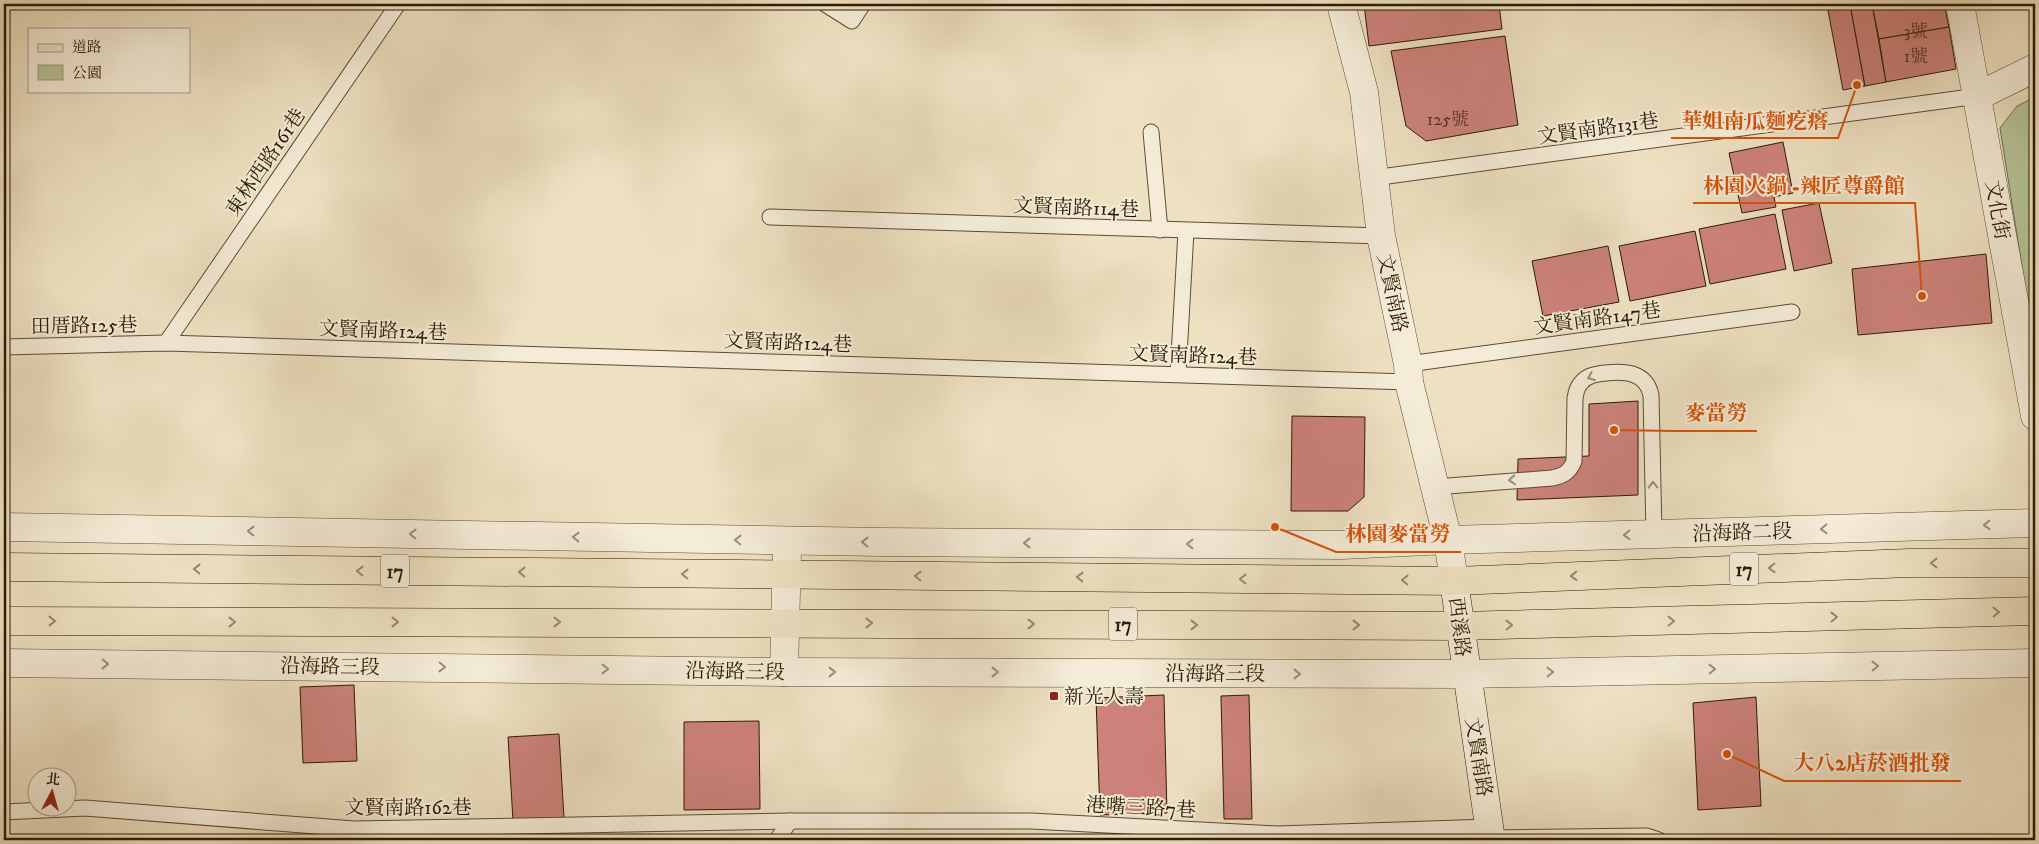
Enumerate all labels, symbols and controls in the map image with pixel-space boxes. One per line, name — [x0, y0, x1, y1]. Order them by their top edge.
house number: 3號 — [1904, 21, 1928, 43]
legend — [28, 28, 190, 92]
text: 道路 — [72, 38, 102, 57]
house number: 1號 — [1904, 46, 1928, 68]
text: 公園 — [72, 64, 102, 83]
callout: 華姐南瓜麵疙瘩 — [1671, 102, 1838, 138]
street label: 東林西路161巷 — [221, 104, 312, 222]
house number: 125號 — [1427, 109, 1469, 131]
street label: 文賢南路131巷 — [1536, 109, 1660, 150]
text: 華姐南瓜麵疙瘩 — [1682, 109, 1829, 135]
callout: 林園火鍋 -辣匠尊爵館 — [1693, 167, 1915, 203]
text: 林園火鍋 -辣匠尊爵館 — [1703, 174, 1905, 200]
street label: 文化街 — [1979, 179, 2014, 242]
street label: 文賢南路114巷 — [1012, 194, 1139, 223]
street label: 文賢南路 — [1371, 252, 1412, 335]
street label: 文賢南路147巷 — [1532, 298, 1663, 341]
street label: 田厝路125巷 — [30, 313, 138, 340]
street label: 文賢南路124巷 — [318, 317, 448, 346]
street label: 文賢南路124巷 — [723, 329, 853, 358]
street label: 文賢南路124巷 — [1128, 342, 1258, 371]
one-way arrow — [1587, 371, 1596, 382]
callout: 麥當勞 — [1674, 395, 1757, 431]
text: 麥當勞 — [1685, 401, 1748, 427]
one-way arrow — [1507, 475, 1515, 486]
one-way arrow — [1648, 481, 1658, 488]
callout: 林園麥當勞 — [1336, 516, 1461, 552]
street label: 沿海路二段 — [1692, 519, 1792, 548]
one-way arrow — [1982, 519, 1990, 530]
text: 林園麥當勞 — [1346, 522, 1451, 548]
one-way arrow — [1820, 524, 1828, 534]
one-way arrow — [247, 526, 255, 537]
one-way arrow — [409, 529, 417, 539]
one-way arrow — [1622, 529, 1630, 540]
one-way arrow — [572, 532, 580, 542]
one-way arrow — [734, 535, 742, 545]
one-way arrow — [860, 537, 868, 547]
one-way arrow — [1023, 538, 1030, 548]
one-way arrow — [1185, 539, 1193, 549]
road number: 17 — [1730, 552, 1758, 586]
road number: 17 — [381, 554, 409, 588]
one-way arrow — [1930, 558, 1938, 568]
one-way arrow — [1767, 563, 1775, 573]
one-way arrow — [193, 564, 200, 574]
one-way arrow — [355, 566, 363, 576]
one-way arrow — [518, 567, 526, 577]
one-way arrow — [680, 569, 688, 579]
one-way arrow — [1570, 570, 1578, 581]
one-way arrow — [913, 571, 921, 581]
one-way arrow — [1076, 572, 1084, 582]
one-way arrow — [1238, 574, 1246, 584]
one-way arrow — [1401, 575, 1408, 585]
street label: 西溪路 — [1442, 596, 1475, 658]
one-way arrow — [1993, 607, 2001, 618]
road number: 17 — [1109, 608, 1137, 640]
one-way arrow — [1830, 611, 1838, 622]
one-way arrow — [1668, 615, 1676, 626]
one-way arrow — [49, 616, 57, 626]
one-way arrow — [229, 617, 237, 627]
one-way arrow — [392, 617, 399, 627]
one-way arrow — [554, 617, 562, 628]
one-way arrow — [865, 618, 873, 628]
one-way arrow — [1028, 619, 1035, 629]
one-way arrow — [1505, 619, 1513, 630]
one-way arrow — [1190, 620, 1198, 630]
one-way arrow — [1352, 620, 1360, 630]
street label: 沿海路三段 — [280, 654, 380, 681]
one-way arrow — [101, 658, 109, 669]
street label: 沿海路三段 — [685, 659, 785, 686]
one-way arrow — [1871, 661, 1879, 671]
one-way arrow — [439, 662, 447, 672]
street label: 沿海路三段 — [1165, 662, 1265, 687]
one-way arrow — [602, 664, 609, 674]
one-way arrow — [1708, 664, 1716, 674]
one-way arrow — [829, 667, 837, 677]
one-way arrow — [992, 667, 999, 677]
one-way arrow — [1546, 667, 1554, 678]
one-way arrow — [1294, 669, 1302, 679]
place label: 新光人壽 — [1064, 685, 1144, 710]
marker: 新光人壽 — [1048, 690, 1060, 702]
street label: 文賢南路 — [1459, 716, 1496, 799]
callout: 大八2店菸酒批發 — [1784, 745, 1961, 781]
text: 大八2店菸酒批發 — [1793, 751, 1951, 777]
north arrow — [28, 766, 78, 816]
text: 北 — [45, 770, 61, 790]
street label: 港嘴三路7巷 — [1085, 793, 1197, 824]
street label: 文賢南路162巷 — [344, 796, 472, 821]

